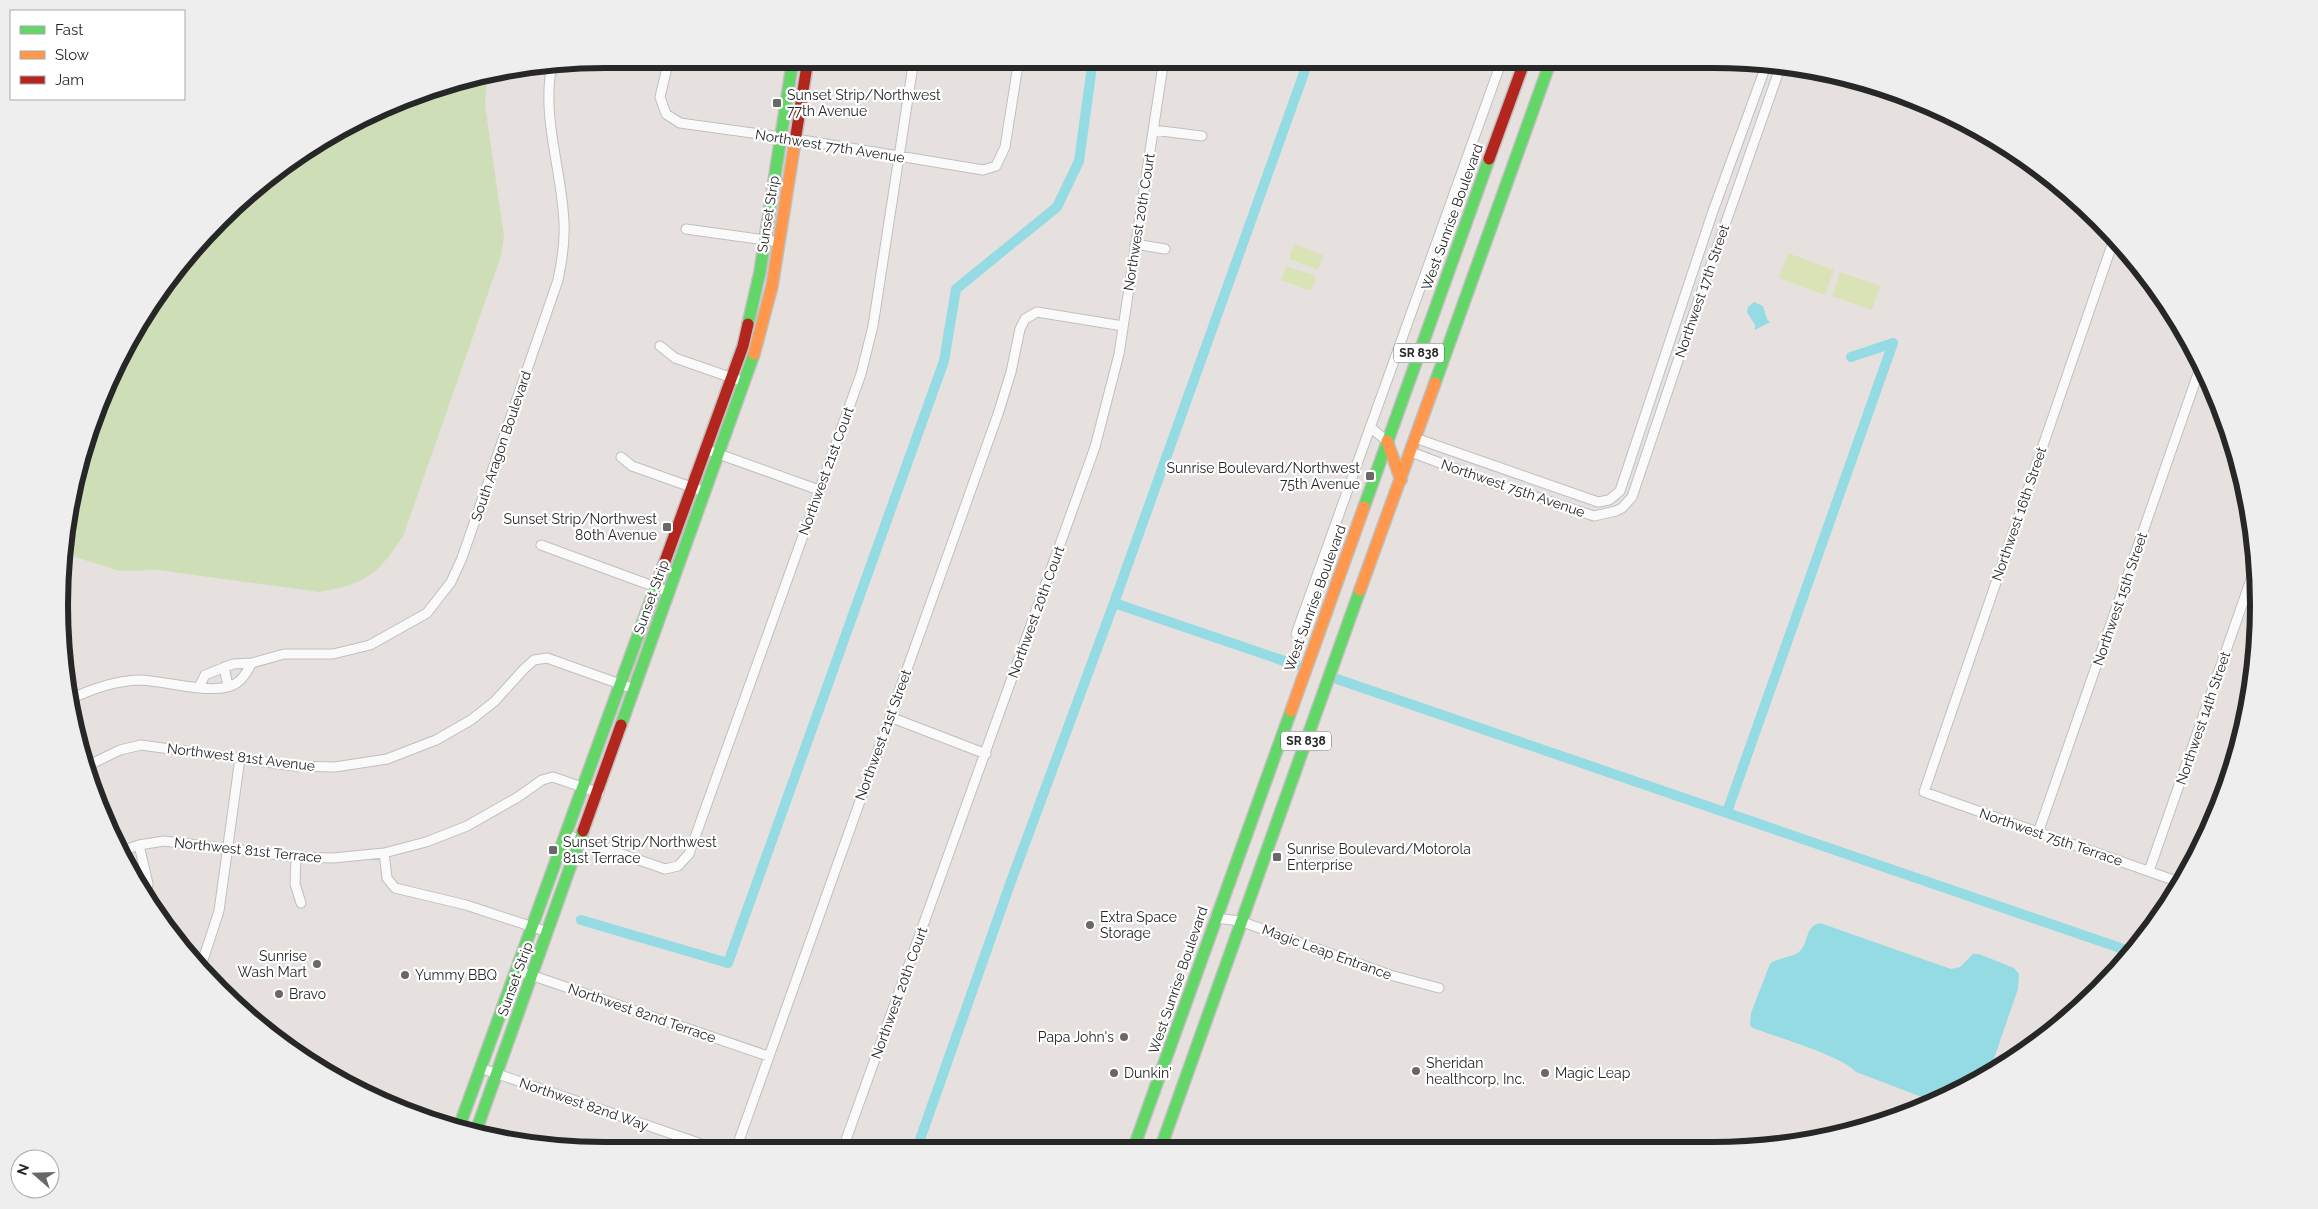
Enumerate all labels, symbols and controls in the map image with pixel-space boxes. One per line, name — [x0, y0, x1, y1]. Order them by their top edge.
legend — [10, 10, 185, 100]
text: Fast — [55, 21, 83, 39]
text: Slow — [55, 46, 89, 64]
text: Jam — [55, 71, 84, 89]
place label: Sunset Strip/Northwest 77th Avenue — [787, 87, 941, 119]
marker: Sunset Strip/Northwest 77th Avenue — [771, 97, 783, 109]
street label: Northwest 77th Avenue — [754, 126, 906, 166]
street label: West Sunrise Boulevard — [1418, 142, 1486, 292]
street label: Northwest 20th Court — [1120, 152, 1158, 292]
street label: Sunset Strip — [754, 174, 782, 254]
street label: Northwest 17th Street — [1672, 222, 1732, 360]
road number: SR 838 — [1394, 343, 1444, 362]
street label: South Aragon Boulevard — [468, 369, 534, 523]
street label: Northwest 21st Court — [795, 404, 857, 537]
street label: Northwest 16th Street — [1989, 445, 2050, 583]
street label: Northwest 75th Avenue — [1439, 456, 1587, 520]
place label: Sunrise Boulevard/Northwest 75th Avenue — [1167, 460, 1360, 492]
marker: Sunrise Boulevard/Northwest 75th Avenue — [1364, 470, 1376, 482]
place label: Sunset Strip/Northwest 80th Avenue — [503, 511, 657, 543]
marker: Sunset Strip/Northwest 80th Avenue — [661, 521, 673, 533]
street label: West Sunrise Boulevard — [1281, 523, 1349, 673]
street label: Northwest 15th Street — [2090, 530, 2150, 668]
street label: Northwest 20th Court — [1005, 544, 1067, 680]
street label: Sunset Strip — [630, 557, 672, 636]
street label: Northwest 14th Street — [2173, 649, 2233, 787]
street label: Northwest 21st Street — [852, 667, 914, 803]
road number: SR 838 — [1281, 731, 1331, 750]
street label: Northwest 81st Avenue — [166, 740, 316, 774]
street label: Northwest 75th Terrace — [1977, 805, 2125, 869]
street label: Northwest 81st Terrace — [173, 834, 323, 866]
place label: Sunset Strip/Northwest 81st Terrace — [563, 834, 717, 866]
place label: Sunrise Boulevard/Motorola Enterprise — [1287, 841, 1471, 873]
marker: Sunset Strip/Northwest 81st Terrace — [547, 844, 559, 856]
marker: Sunrise Boulevard/Motorola Enterprise — [1271, 851, 1283, 863]
street label: West Sunrise Boulevard — [1145, 904, 1211, 1056]
place label: Extra Space Storage — [1100, 909, 1177, 941]
marker: Extra Space Storage — [1084, 919, 1096, 931]
street label: Magic Leap Entrance — [1260, 921, 1394, 983]
street label: Northwest 20th Court — [868, 925, 930, 1061]
street label: Sunset Strip — [494, 939, 536, 1018]
place label: Sunrise Wash Mart — [238, 948, 307, 980]
marker: Sunrise Wash Mart — [311, 958, 323, 970]
place label: Yummy BBQ — [415, 967, 497, 983]
marker: Yummy BBQ — [399, 969, 411, 981]
street label: Northwest 82nd Terrace — [566, 980, 718, 1046]
place label: Bravo — [289, 986, 326, 1002]
marker: Bravo — [273, 988, 285, 1000]
place label: Papa John's — [1038, 1029, 1114, 1045]
marker: Papa John's — [1118, 1031, 1130, 1043]
place label: Sheridan healthcorp, Inc. — [1426, 1055, 1525, 1087]
place label: Dunkin' — [1124, 1065, 1172, 1081]
marker: Sheridan healthcorp, Inc. — [1410, 1065, 1422, 1077]
place label: Magic Leap — [1555, 1065, 1631, 1081]
marker: Dunkin' — [1108, 1067, 1120, 1079]
marker: Magic Leap — [1539, 1067, 1551, 1079]
street label: Northwest 82nd Way — [517, 1074, 651, 1134]
north arrow — [10, 1149, 60, 1199]
text: N — [13, 1162, 32, 1177]

